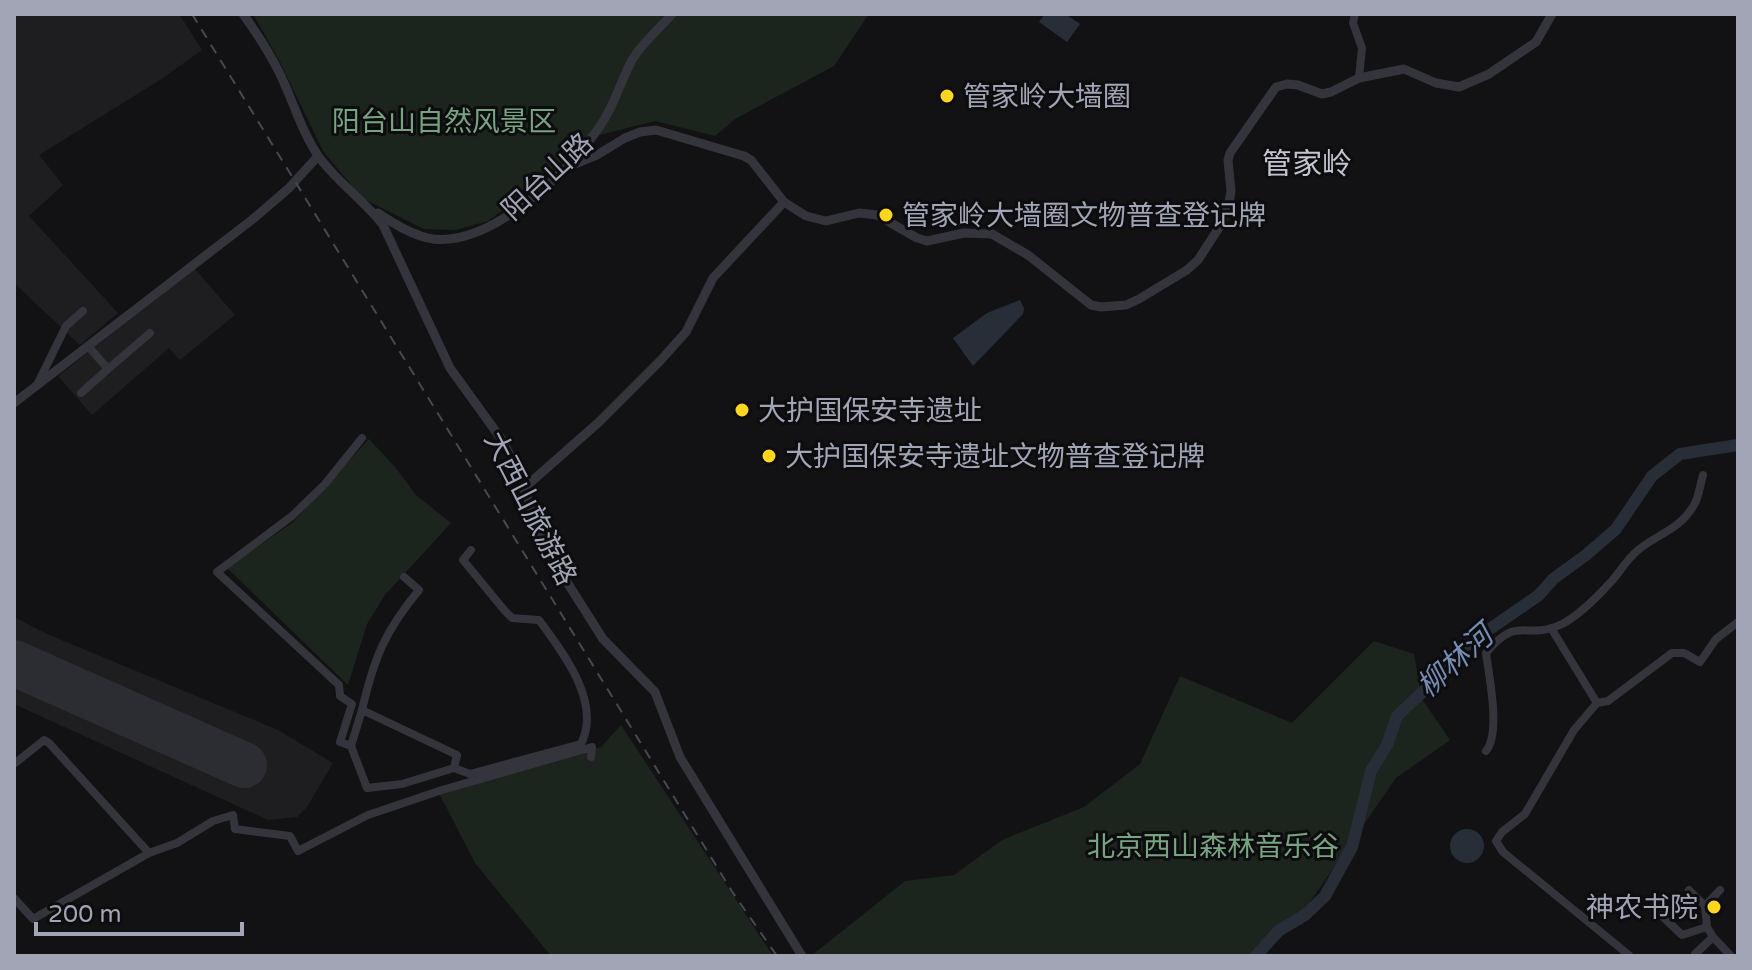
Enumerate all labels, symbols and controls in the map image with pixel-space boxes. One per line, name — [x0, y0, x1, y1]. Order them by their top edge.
place label: 管家岭大墙圈 — [963, 80, 1131, 114]
marker: 管家岭大墙圈 — [938, 87, 956, 105]
park label: 阳台山自然风景区 — [332, 105, 556, 139]
street label: 阳台山路 — [495, 126, 600, 227]
district label: 管家岭 — [1262, 146, 1352, 183]
place label: 管家岭大墙圈文物普查登记牌 — [902, 199, 1266, 233]
marker: 管家岭大墙圈文物普查登记牌 — [877, 206, 895, 224]
place label: 大护国保安寺遗址 — [758, 394, 982, 428]
marker: 大护国保安寺遗址 — [733, 401, 751, 419]
street label: 大西山旅游路 — [477, 426, 583, 591]
place label: 大护国保安寺遗址文物普查登记牌 — [785, 440, 1205, 474]
marker: 大护国保安寺遗址文物普查登记牌 — [760, 447, 778, 465]
water label: 柳林河 — [1410, 614, 1505, 705]
park label: 北京西山森林音乐谷 — [1087, 830, 1339, 864]
scale bar — [36, 886, 242, 936]
place label: 神农书院 — [1586, 891, 1698, 925]
marker: 神农书院 — [1705, 898, 1723, 916]
text: 200 m — [48, 900, 122, 929]

